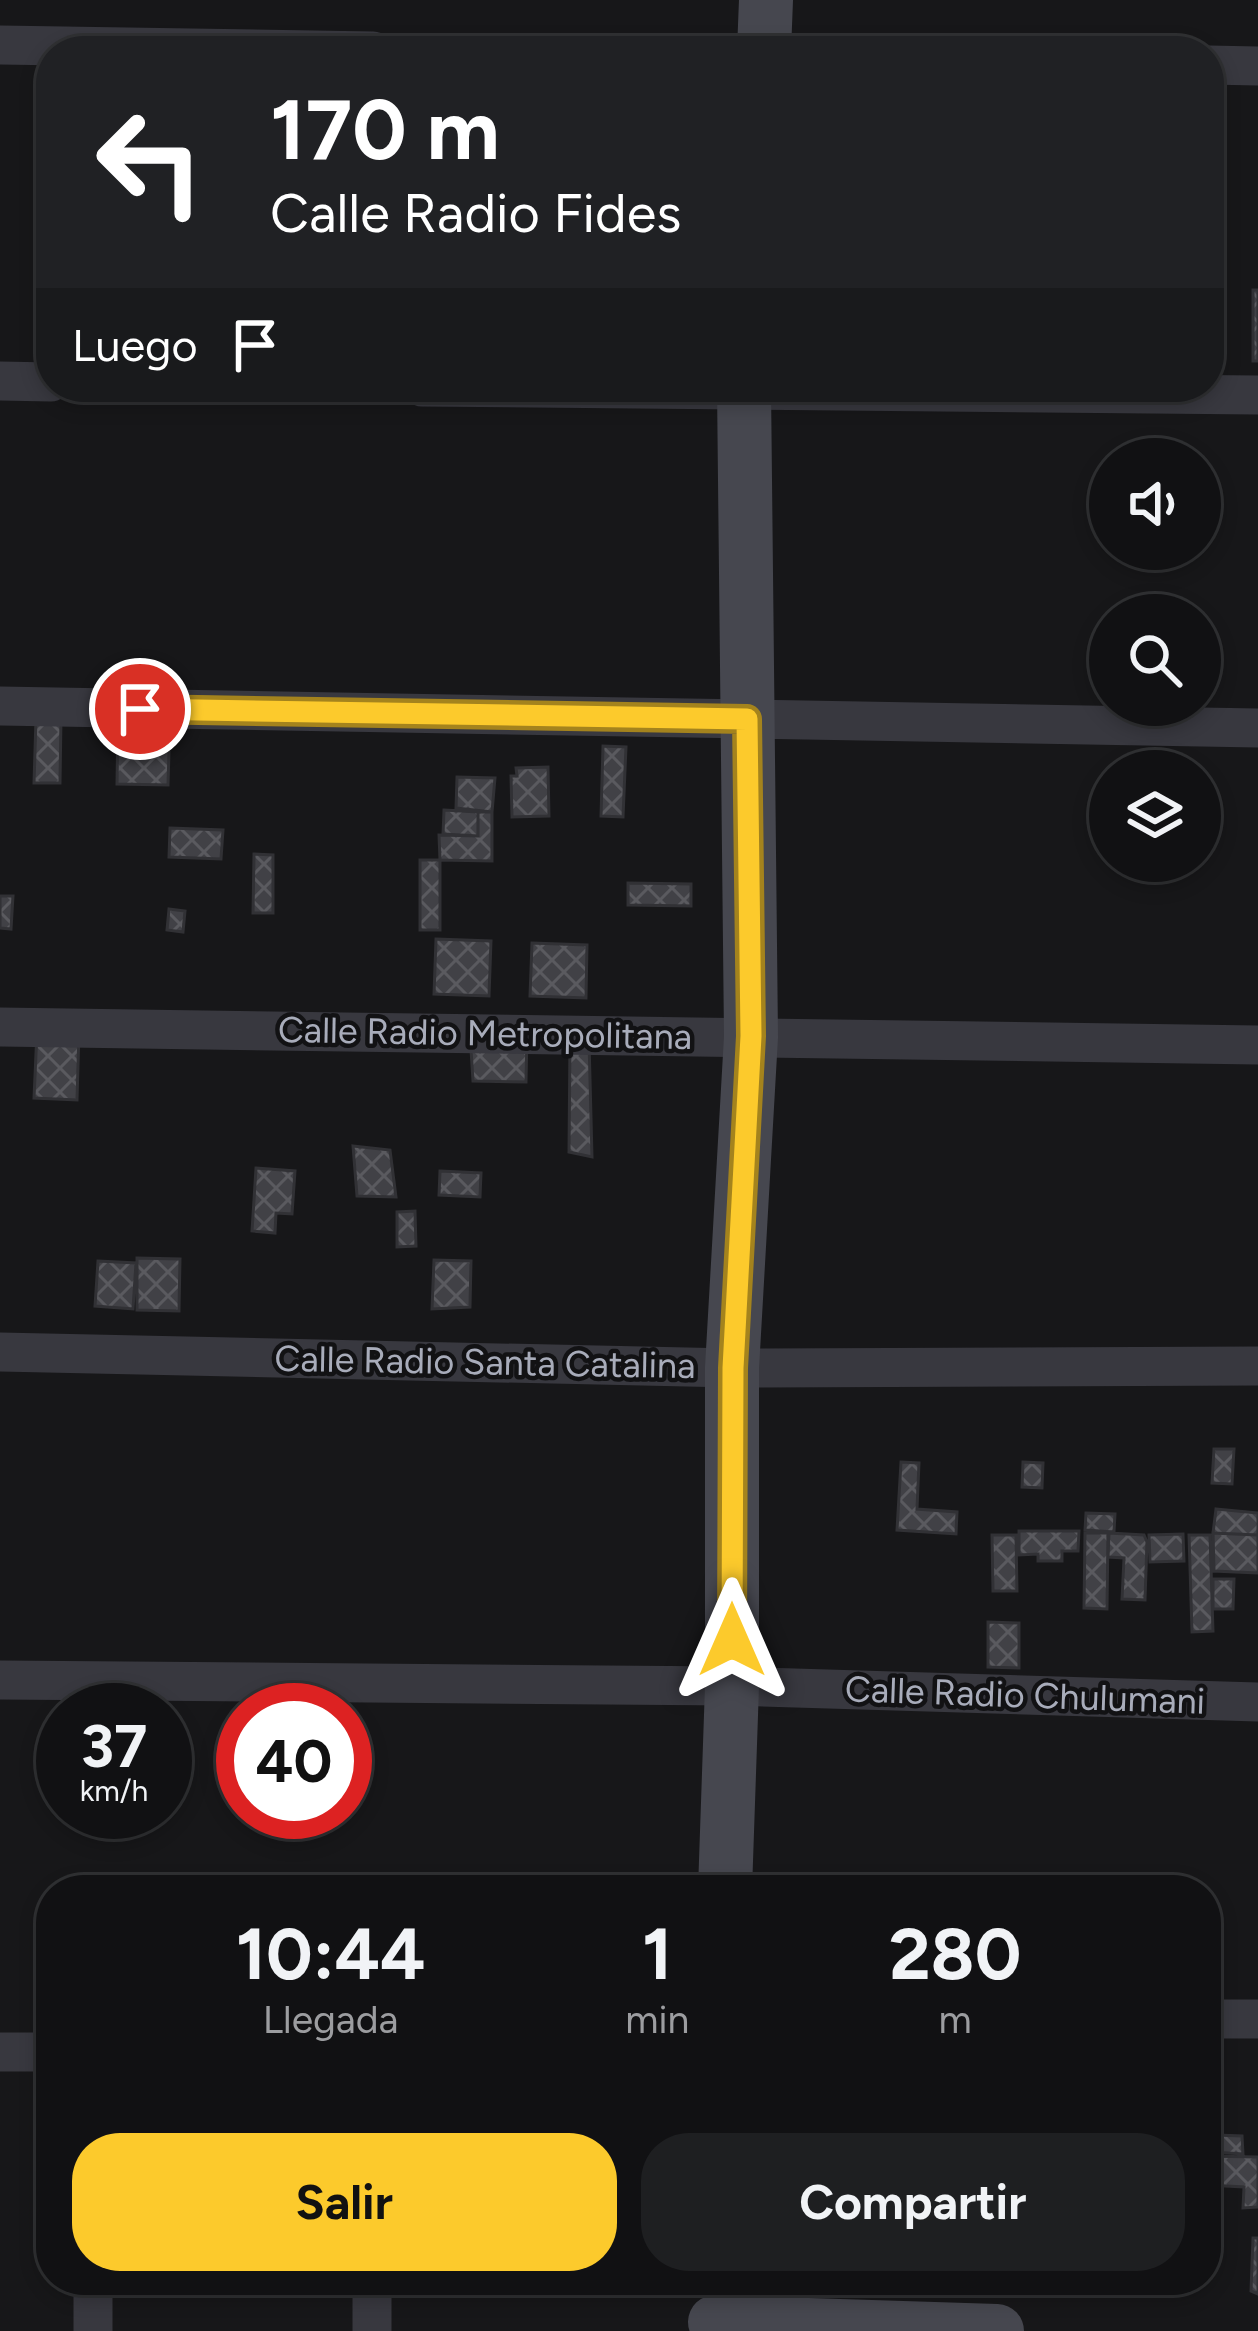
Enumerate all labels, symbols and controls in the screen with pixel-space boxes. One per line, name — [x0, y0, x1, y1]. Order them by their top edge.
text: 170 m — [270, 79, 500, 180]
icon: left — [72, 84, 228, 240]
text: Calle Radio Fides — [270, 181, 681, 246]
icon: arrive — [222, 312, 288, 378]
text: Luego — [72, 318, 198, 372]
map controls — [1089, 438, 1221, 882]
button: sound — [1089, 438, 1221, 570]
button: search — [1089, 594, 1221, 726]
pin — [89, 658, 191, 760]
icon: arrive — [107, 676, 173, 742]
button: layers — [1089, 750, 1221, 882]
street label: Calle Radio Metropolitana — [277, 1008, 693, 1058]
street label: Calle Radio Santa Catalina — [274, 1337, 696, 1387]
position arrow — [669, 1577, 795, 1703]
street label: Calle Radio Chulumani — [844, 1667, 1206, 1723]
speed limit sign: 40 — [216, 1683, 372, 1839]
text: 37 — [81, 1710, 147, 1782]
text: km/h — [80, 1772, 148, 1809]
text: 10:44 — [236, 1911, 426, 1997]
text: 1 — [642, 1911, 672, 1997]
text: 280 — [889, 1911, 1021, 1997]
text: Llegada — [263, 1996, 398, 2043]
text: min — [625, 1996, 689, 2043]
text: m — [939, 1996, 972, 2043]
button: Salir — [72, 2133, 617, 2271]
button: Compartir — [641, 2133, 1185, 2271]

